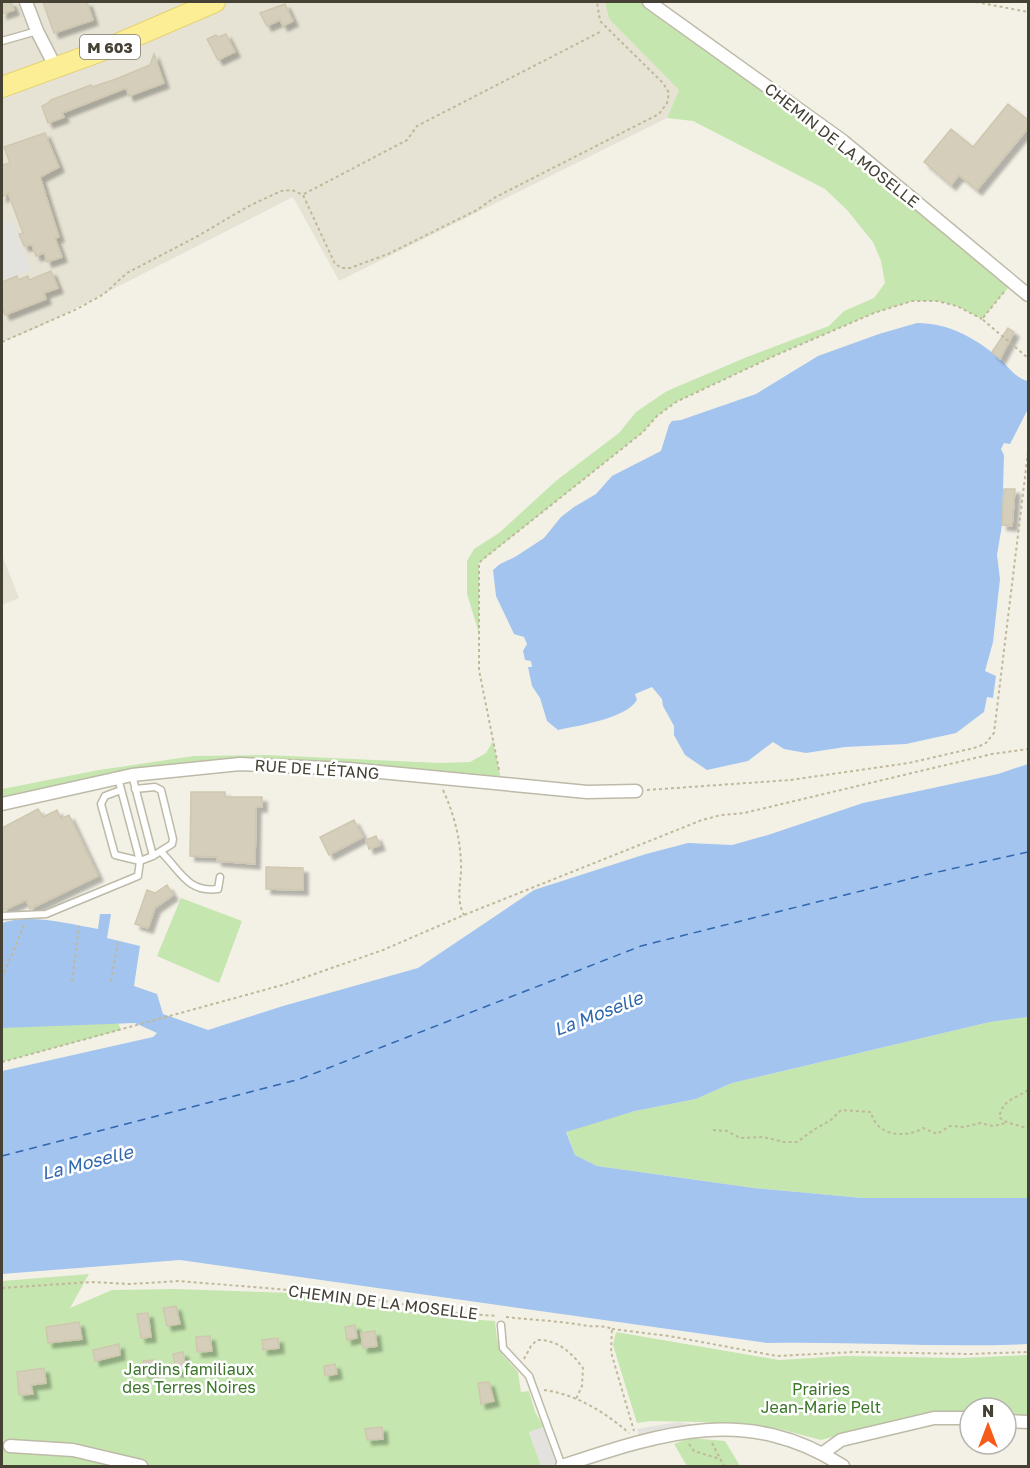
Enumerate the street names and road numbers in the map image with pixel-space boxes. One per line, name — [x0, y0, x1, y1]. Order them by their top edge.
road number: M 603 — [80, 35, 140, 59]
street label: CHEMIN DE LA MOSELLE — [761, 78, 923, 212]
street label: RUE DE L'ÉTANG — [254, 755, 380, 783]
street label: CHEMIN DE LA MOSELLE — [287, 1280, 479, 1324]

